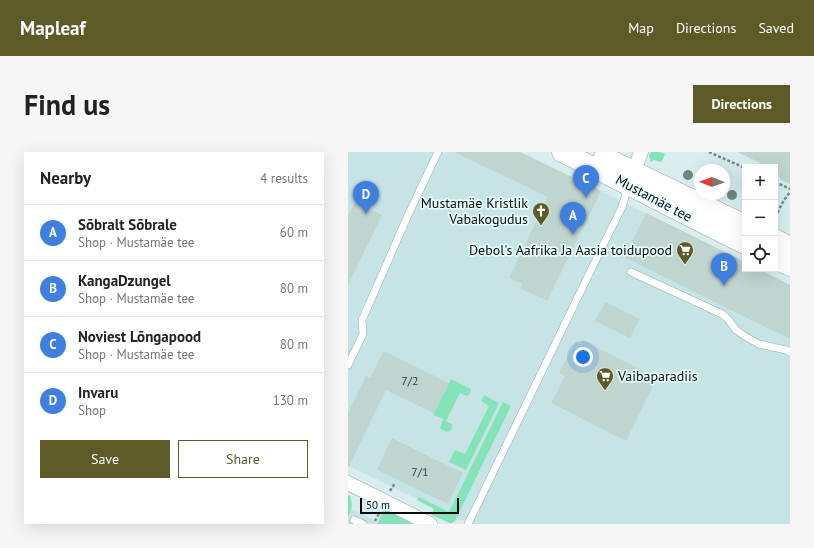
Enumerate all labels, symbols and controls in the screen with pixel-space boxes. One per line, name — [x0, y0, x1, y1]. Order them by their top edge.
text: Mapleaf — [20, 16, 86, 40]
text: Map — [628, 19, 654, 37]
text: Directions — [676, 19, 736, 37]
text: Saved — [758, 19, 794, 37]
button: Directions — [693, 85, 790, 123]
text: Find us — [24, 86, 110, 123]
north arrow — [694, 164, 730, 200]
map controls — [742, 164, 778, 272]
button: + — [742, 164, 778, 200]
pin: C — [573, 165, 599, 198]
text: Nearby — [40, 167, 91, 189]
text: 4 results — [260, 170, 308, 187]
street label: Mustamäe tee — [613, 170, 695, 226]
pin: D — [353, 181, 379, 214]
place label: Mustamäe Kristlik Vabakogudus — [421, 194, 528, 228]
button: − — [742, 200, 778, 236]
church icon: Mustamäe Kristlik Vabakogudus — [531, 201, 551, 226]
pin: A — [560, 202, 586, 235]
text: Sõbralt Sõbrale — [78, 215, 177, 234]
text: A — [49, 224, 57, 241]
text: 60 m — [280, 224, 308, 241]
text: Shop · Mustamäe tee — [78, 234, 194, 251]
button: locate — [742, 236, 778, 272]
supermarket icon: Debol's Aafrika Ja Aasia toidupood — [675, 240, 695, 265]
place label: Debol's Aafrika Ja Aasia toidupood — [469, 241, 672, 259]
pin: B — [711, 253, 737, 286]
text: KangaDzungel — [78, 271, 171, 290]
text: B — [49, 280, 57, 297]
text: 80 m — [280, 280, 308, 297]
text: Shop · Mustamäe tee — [78, 290, 194, 307]
text: Noviest Lõngapood — [78, 327, 201, 346]
text: C — [49, 336, 57, 353]
text: 80 m — [280, 336, 308, 353]
text: Shop · Mustamäe tee — [78, 346, 194, 363]
your location — [573, 347, 593, 367]
supermarket icon: Vaibaparadiis — [595, 366, 615, 391]
place label: Vaibaparadiis — [617, 367, 698, 385]
house number: 7/2 — [401, 373, 419, 388]
text: Invaru — [78, 383, 118, 402]
text: D — [49, 392, 57, 409]
text: 130 m — [273, 392, 308, 409]
text: Shop — [78, 402, 106, 419]
button: Save — [40, 440, 170, 478]
button: Share — [178, 440, 308, 478]
house number: 7/1 — [411, 464, 429, 479]
scale bar — [360, 496, 459, 515]
text: 50 m — [366, 498, 390, 512]

